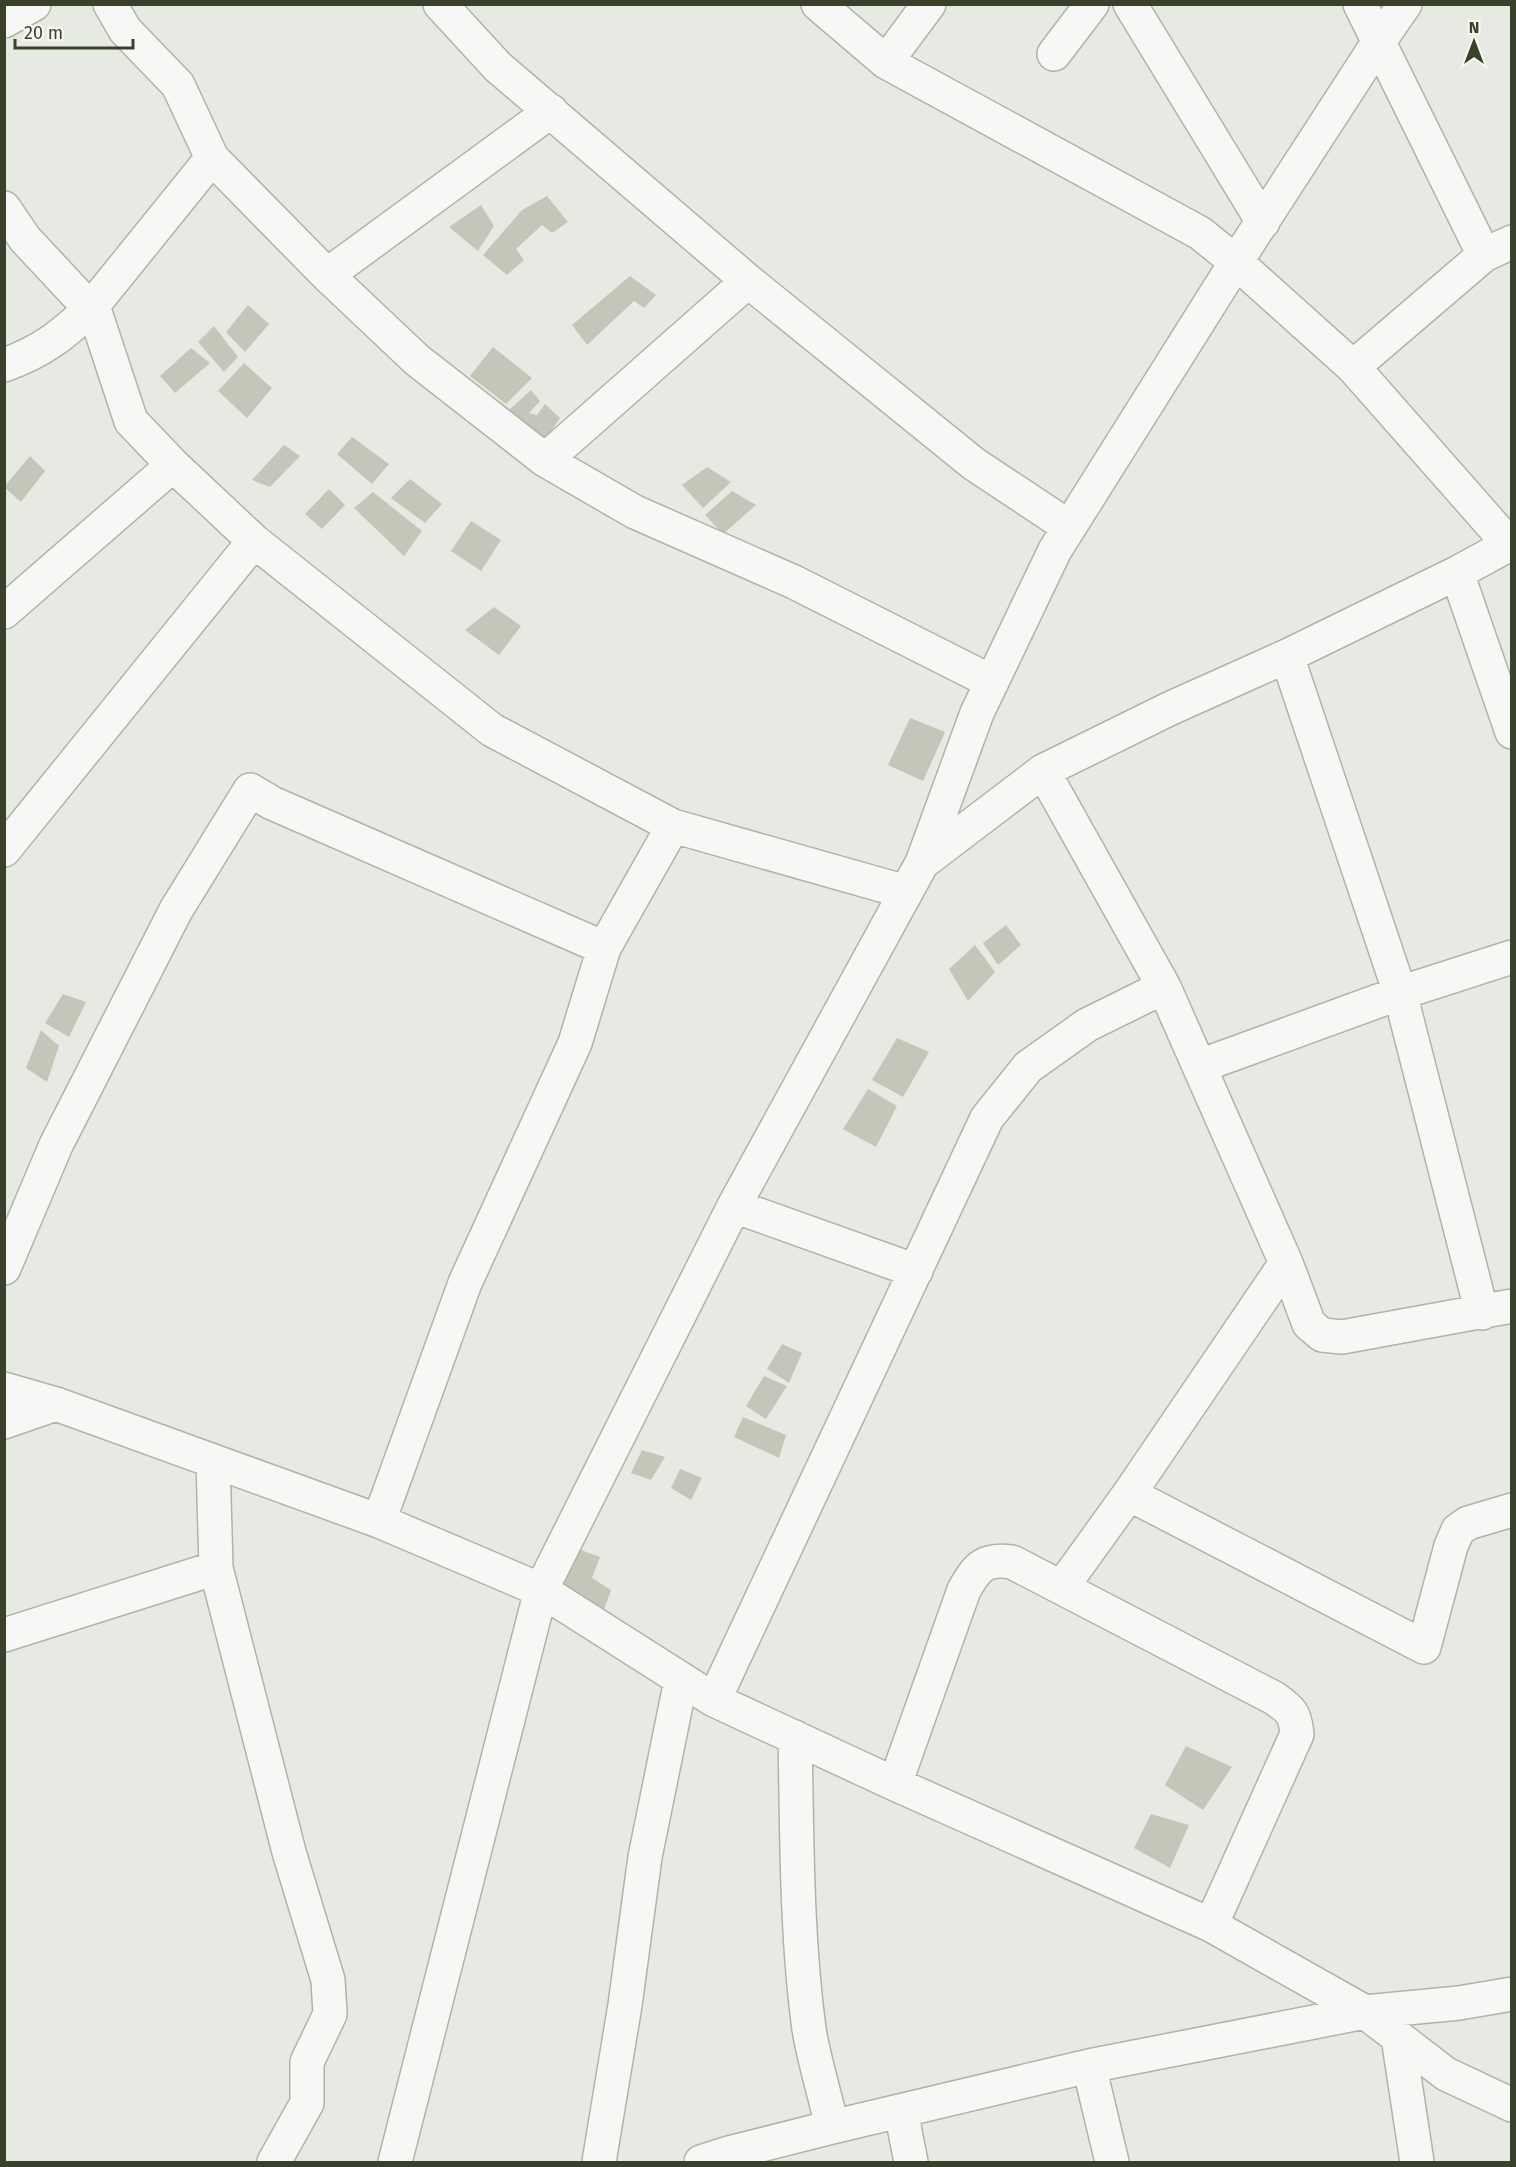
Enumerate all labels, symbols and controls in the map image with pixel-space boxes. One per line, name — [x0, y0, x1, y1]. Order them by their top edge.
scale bar — [15, 12, 134, 50]
north arrow — [1444, 12, 1504, 72]
text: N — [1469, 18, 1479, 37]
text: 20 m — [24, 22, 63, 44]

